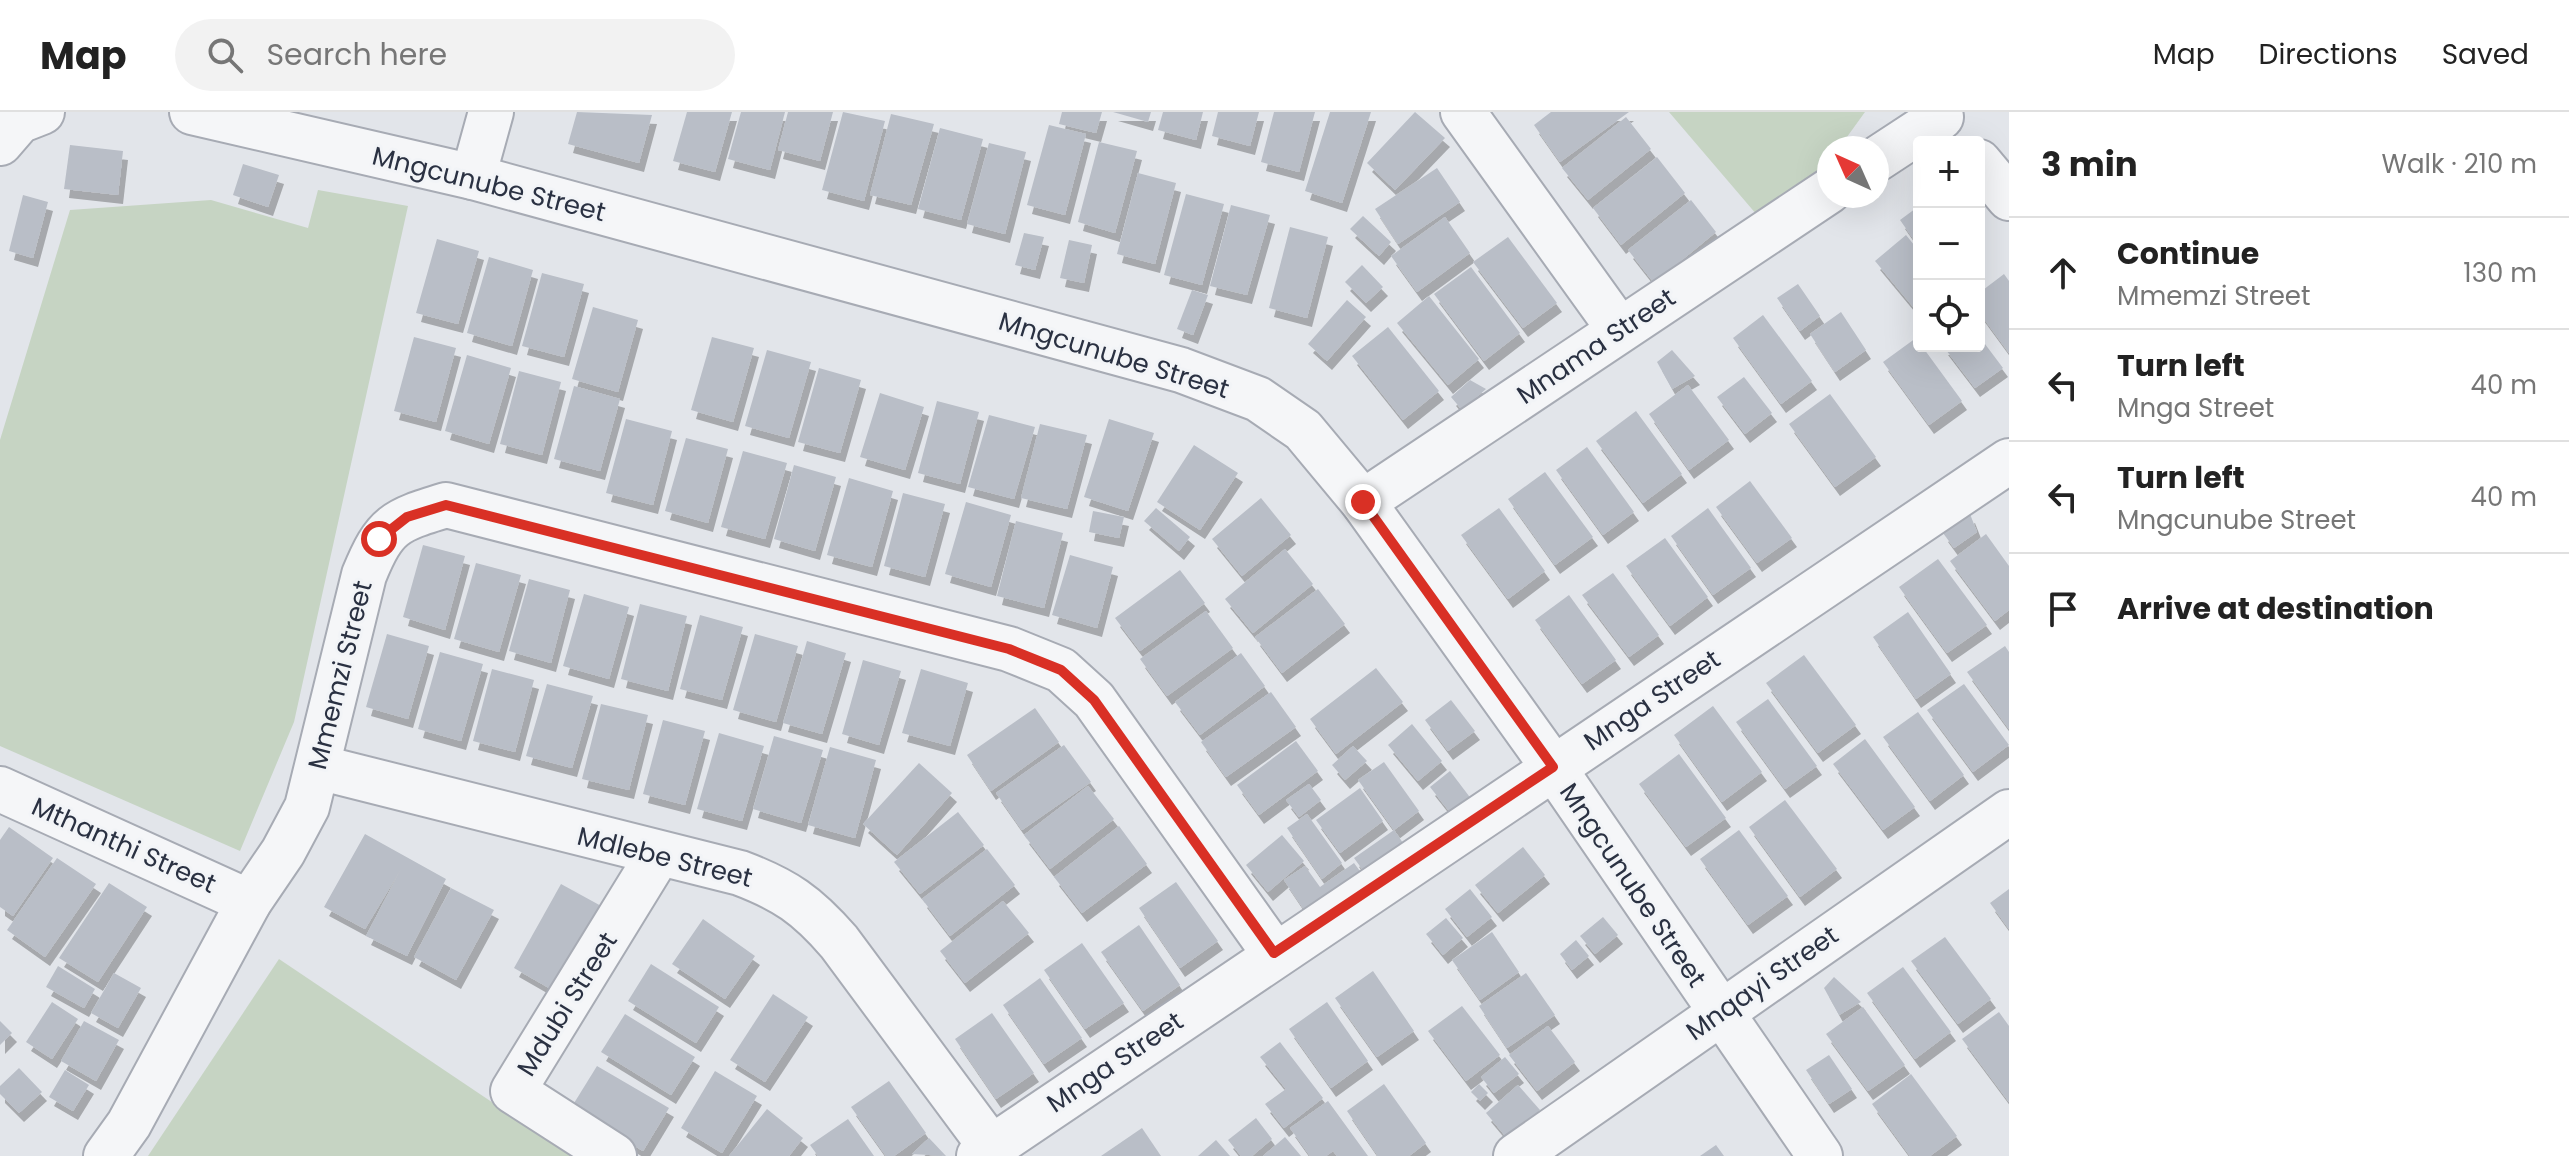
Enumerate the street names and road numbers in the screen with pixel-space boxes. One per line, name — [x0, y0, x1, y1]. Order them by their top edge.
street label: Mngcunube Street — [369, 138, 609, 230]
street label: Mnama Street — [1510, 280, 1682, 412]
street label: Mngcunube Street — [994, 303, 1234, 407]
street label: Mmemzi Street — [299, 577, 381, 773]
street label: Mnga Street — [1577, 641, 1727, 759]
street label: Mngcunube Street — [1551, 776, 1715, 994]
street label: Mthanthi Street — [26, 788, 222, 902]
street label: Mdlebe Street — [574, 818, 756, 896]
street label: Mnqayi Street — [1679, 917, 1845, 1049]
street label: Mdubi Street — [508, 925, 626, 1083]
street label: Mnga Street — [1040, 1003, 1190, 1121]

